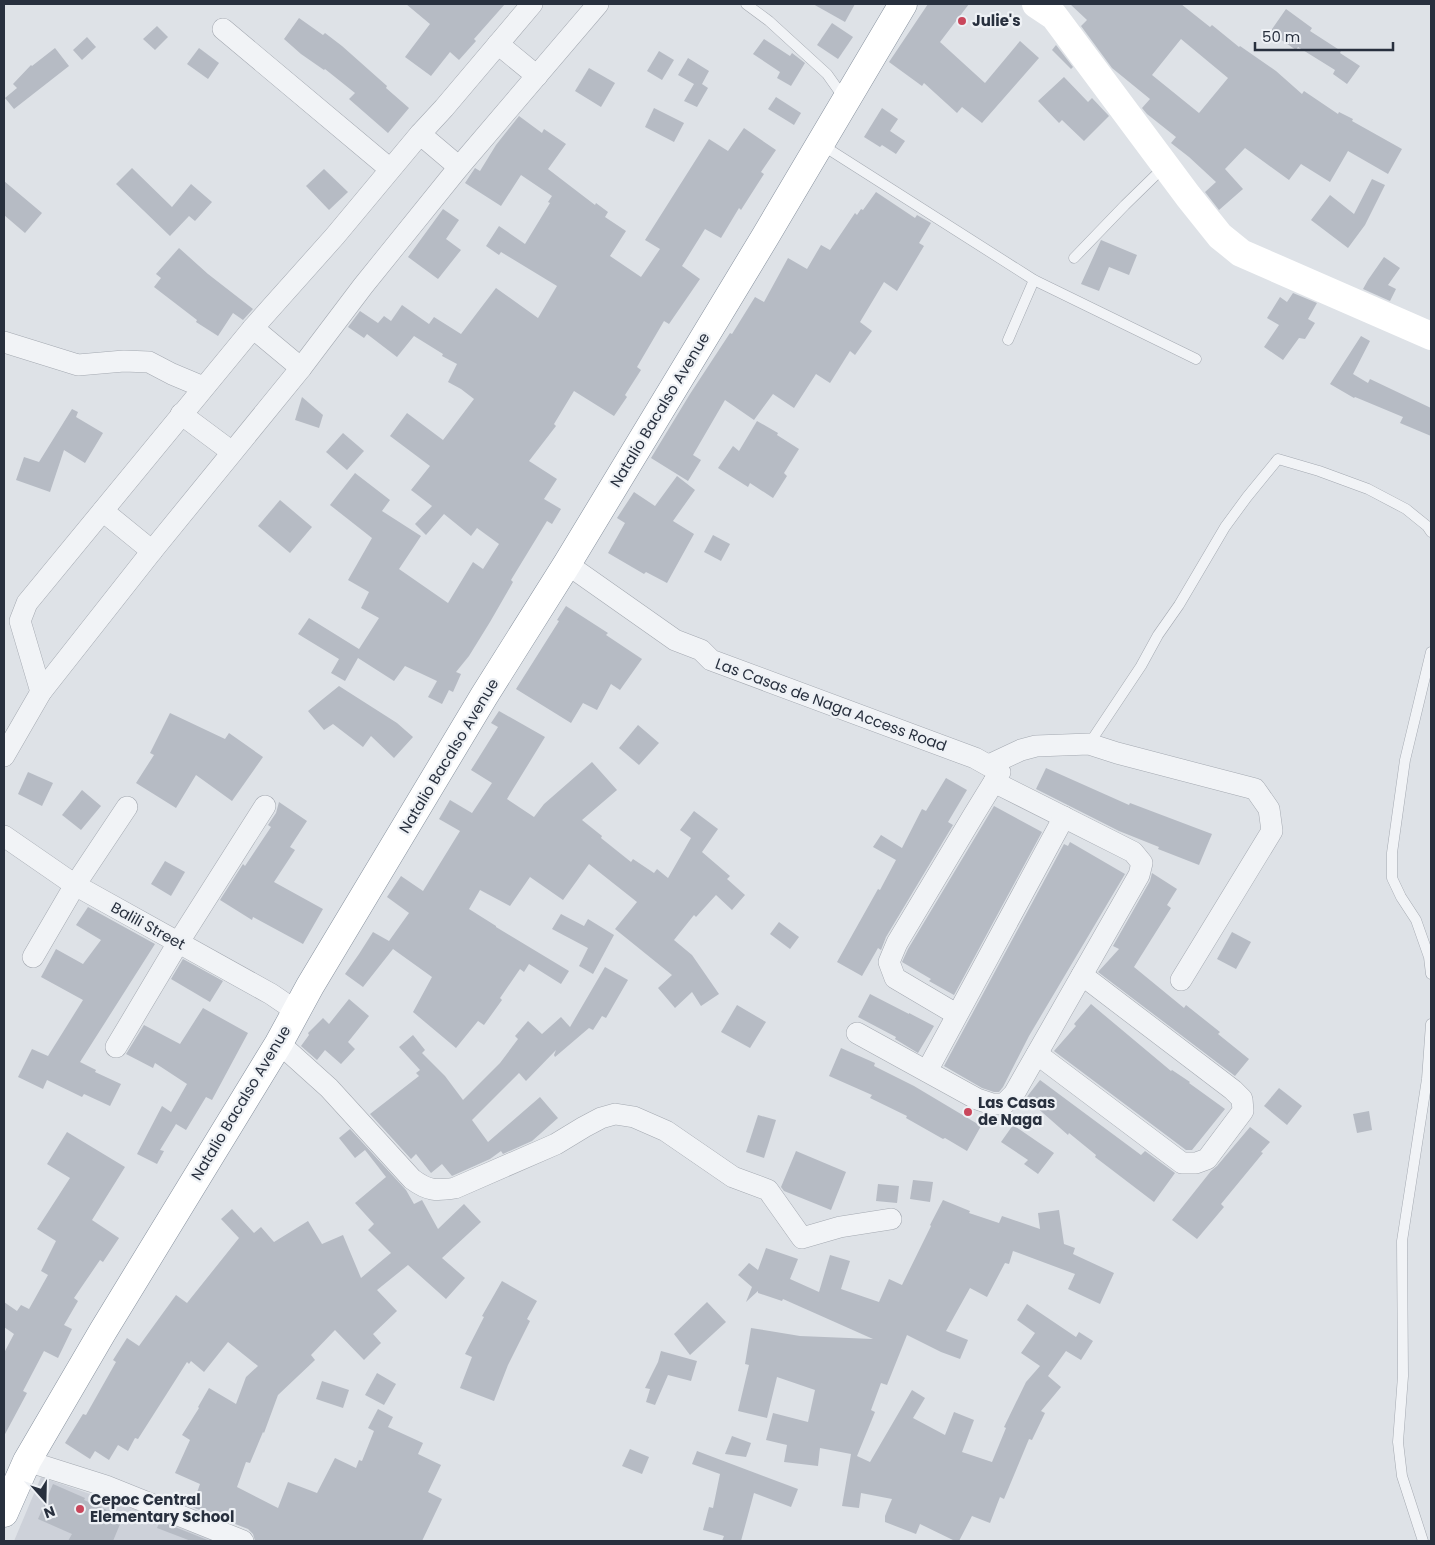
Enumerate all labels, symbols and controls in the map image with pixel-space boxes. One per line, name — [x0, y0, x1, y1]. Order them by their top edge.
place label: Julie's — [972, 10, 1021, 31]
marker: Julie's — [956, 15, 968, 27]
scale bar — [1255, 20, 1392, 52]
text: 50 m — [1262, 26, 1300, 47]
street label: Natalio Bacalso Avenue — [605, 328, 714, 491]
street label: Las Casas de Naga Access Road — [713, 653, 950, 756]
street label: Natalio Bacalso Avenue — [394, 674, 503, 837]
street label: Balili Street — [107, 896, 189, 955]
street label: Natalio Bacalso Avenue — [186, 1021, 295, 1184]
place label: Las Casas de Naga — [978, 1092, 1055, 1130]
marker: Las Casas de Naga — [962, 1106, 974, 1118]
north arrow — [20, 1475, 70, 1525]
place label: Cepoc Central Elementary School — [90, 1489, 234, 1527]
text: N — [41, 1501, 58, 1523]
marker: Cepoc Central Elementary School — [74, 1503, 86, 1515]

